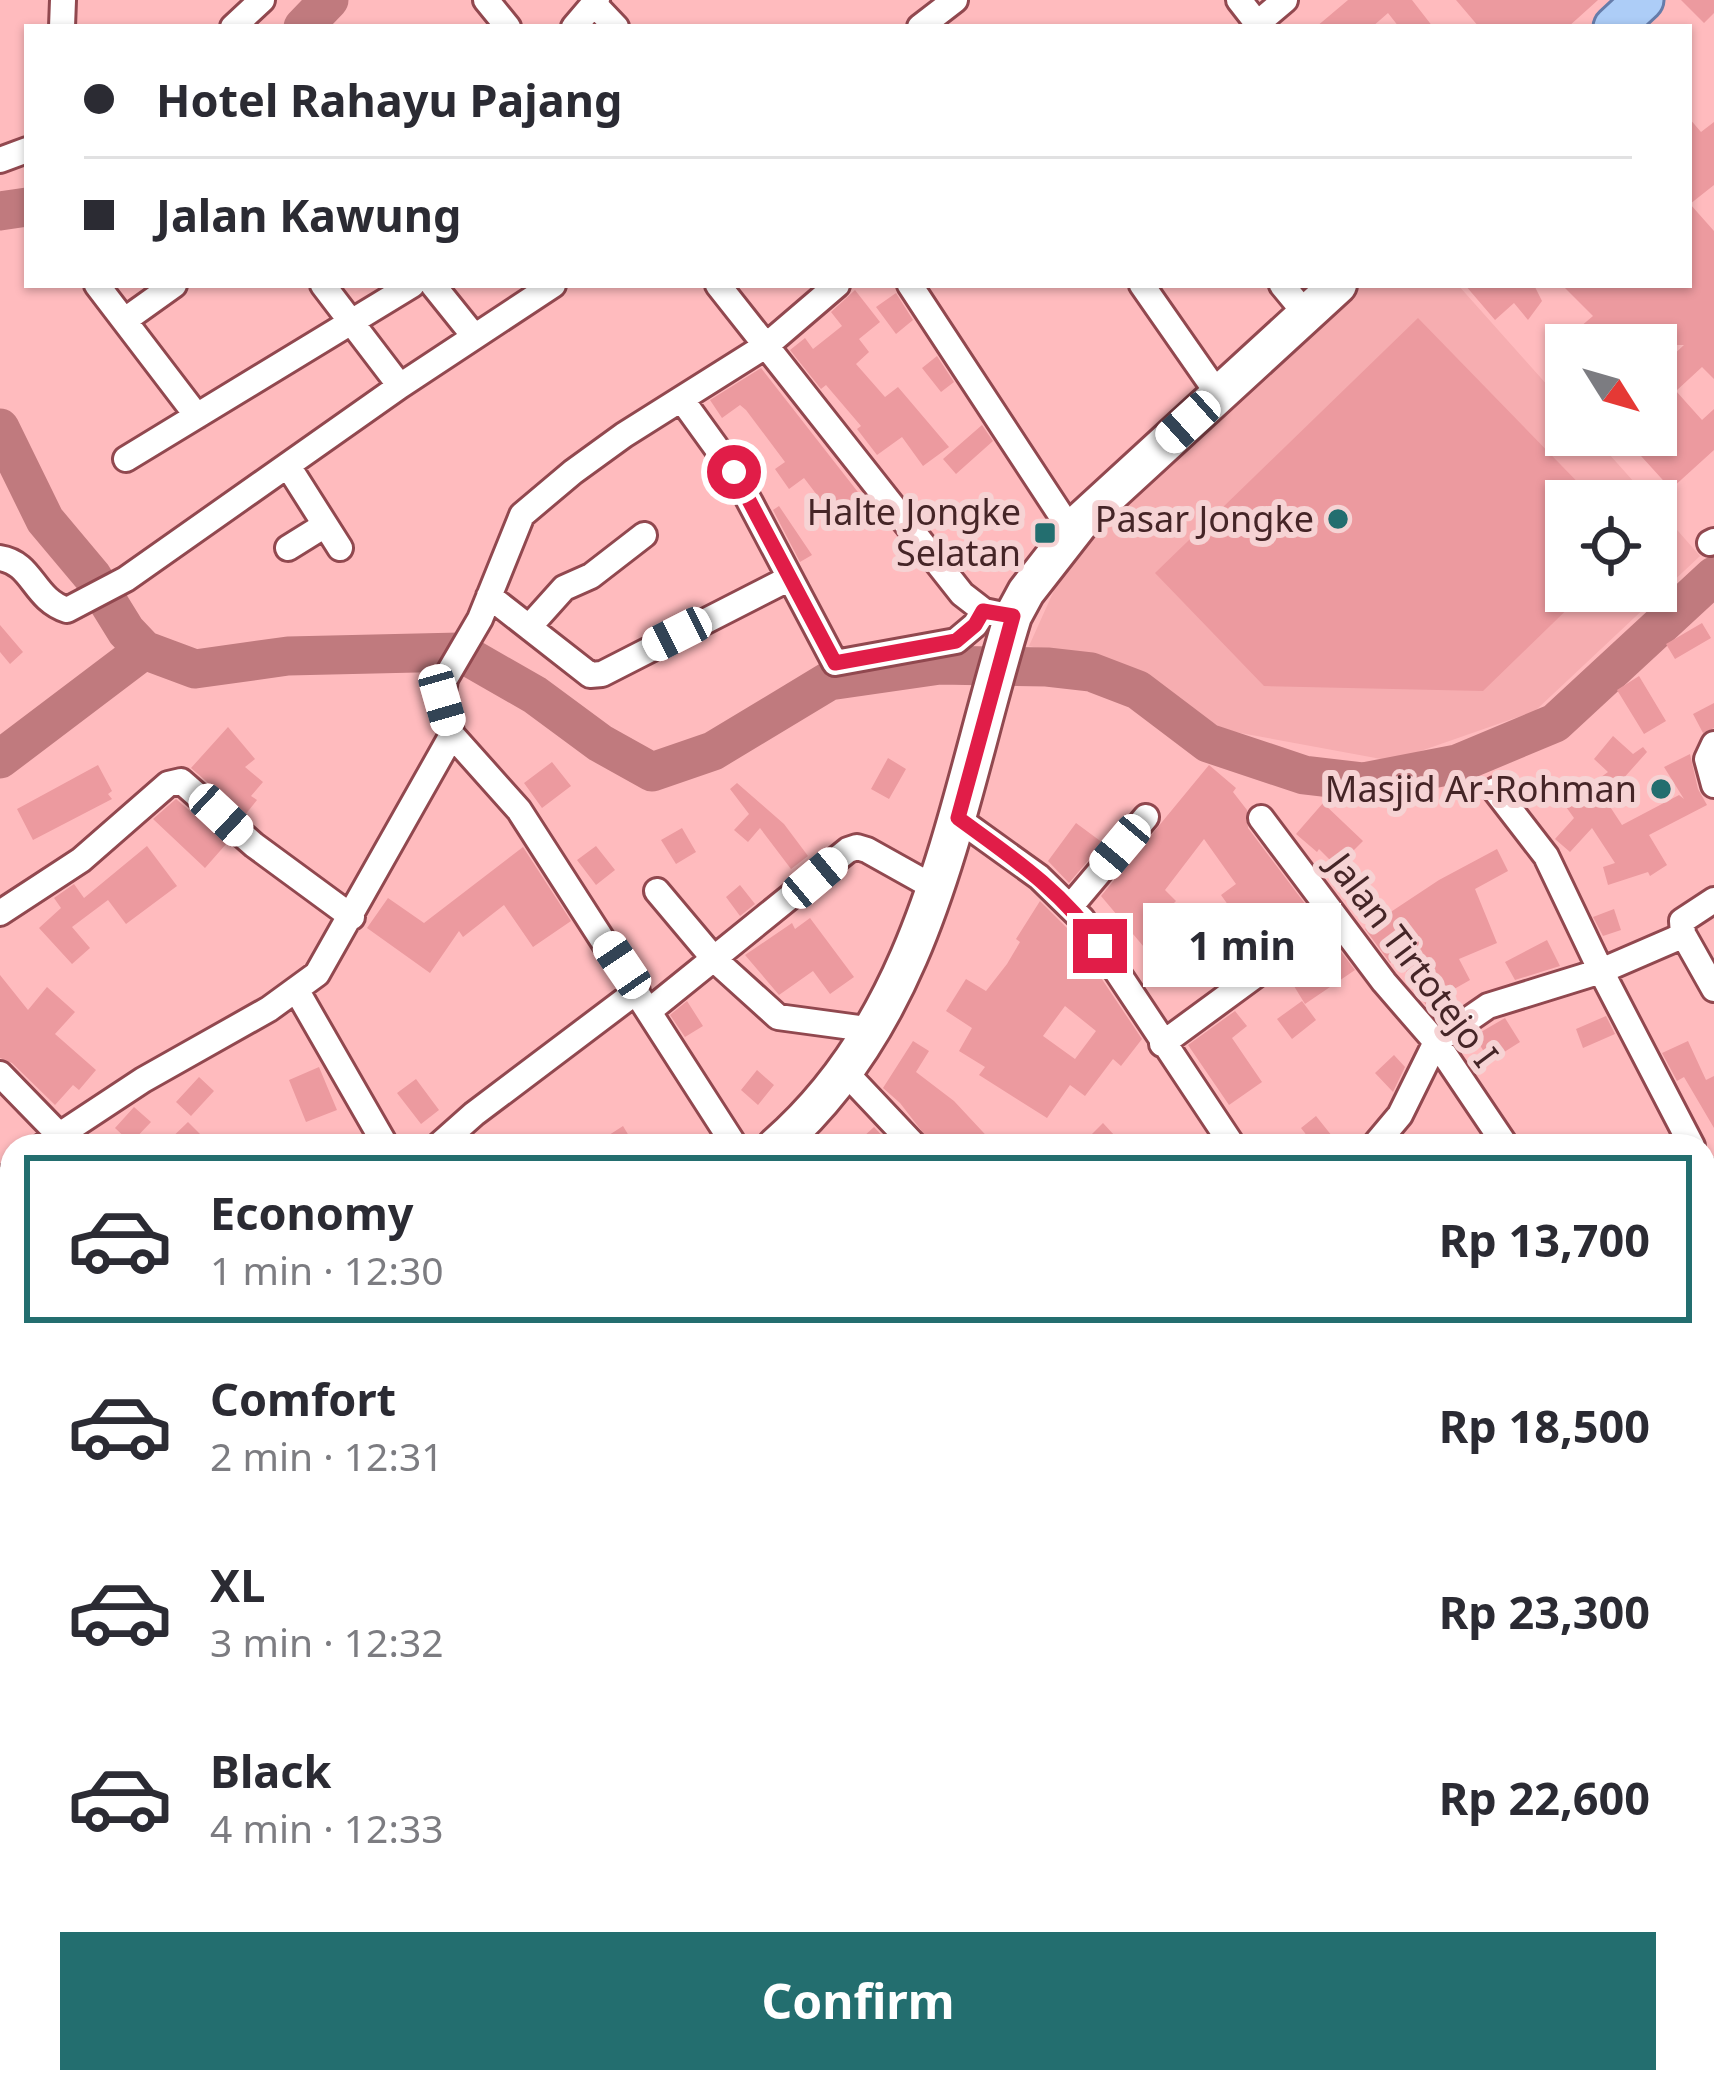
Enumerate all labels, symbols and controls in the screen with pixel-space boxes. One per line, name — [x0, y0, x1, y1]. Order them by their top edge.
text: Hotel Rahayu Pajang — [156, 69, 622, 130]
text: Jalan Kawung — [156, 184, 461, 245]
north arrow — [1545, 324, 1677, 456]
map controls — [1545, 324, 1677, 612]
car — [1149, 385, 1227, 459]
route start — [707, 445, 761, 499]
button: locate — [1545, 480, 1677, 612]
place label: Halte Jongke Selatan — [807, 487, 1021, 577]
place label: Pasar Jongke — [1095, 494, 1314, 543]
marker: Pasar Jongke — [1325, 506, 1351, 532]
marker: Halte Jongke Selatan — [1032, 520, 1058, 546]
car — [637, 602, 717, 666]
car — [415, 660, 469, 740]
place label: Masjid Ar-Rohman — [1325, 764, 1637, 813]
marker: Masjid Ar-Rohman — [1648, 776, 1674, 802]
car — [182, 777, 260, 853]
car — [1083, 808, 1157, 886]
street label: Jalan Tirtotejo I — [1315, 840, 1510, 1077]
car — [776, 841, 854, 915]
callout: 1 min — [1142, 904, 1340, 988]
text: 1 min — [1188, 918, 1296, 971]
route end — [1073, 919, 1127, 973]
car — [587, 925, 657, 1005]
text: Economy — [210, 1182, 414, 1243]
icon: car — [66, 1185, 174, 1293]
text: Rp 13,700 — [1439, 1209, 1650, 1270]
text: 1 min · 12:30 — [210, 1243, 444, 1296]
text: Comfort — [210, 1368, 396, 1429]
icon: car — [66, 1371, 174, 1479]
text: Rp 18,500 — [1439, 1395, 1650, 1456]
text: 2 min · 12:31 — [210, 1429, 444, 1482]
text: XL — [210, 1554, 265, 1615]
icon: car — [66, 1557, 174, 1665]
text: Rp 23,300 — [1439, 1581, 1650, 1642]
text: 3 min · 12:32 — [210, 1615, 444, 1668]
text: Black — [210, 1740, 331, 1801]
icon: car — [66, 1743, 174, 1851]
text: Rp 22,600 — [1439, 1767, 1650, 1828]
text: 4 min · 12:33 — [210, 1801, 444, 1854]
button: Confirm — [60, 1932, 1656, 2070]

